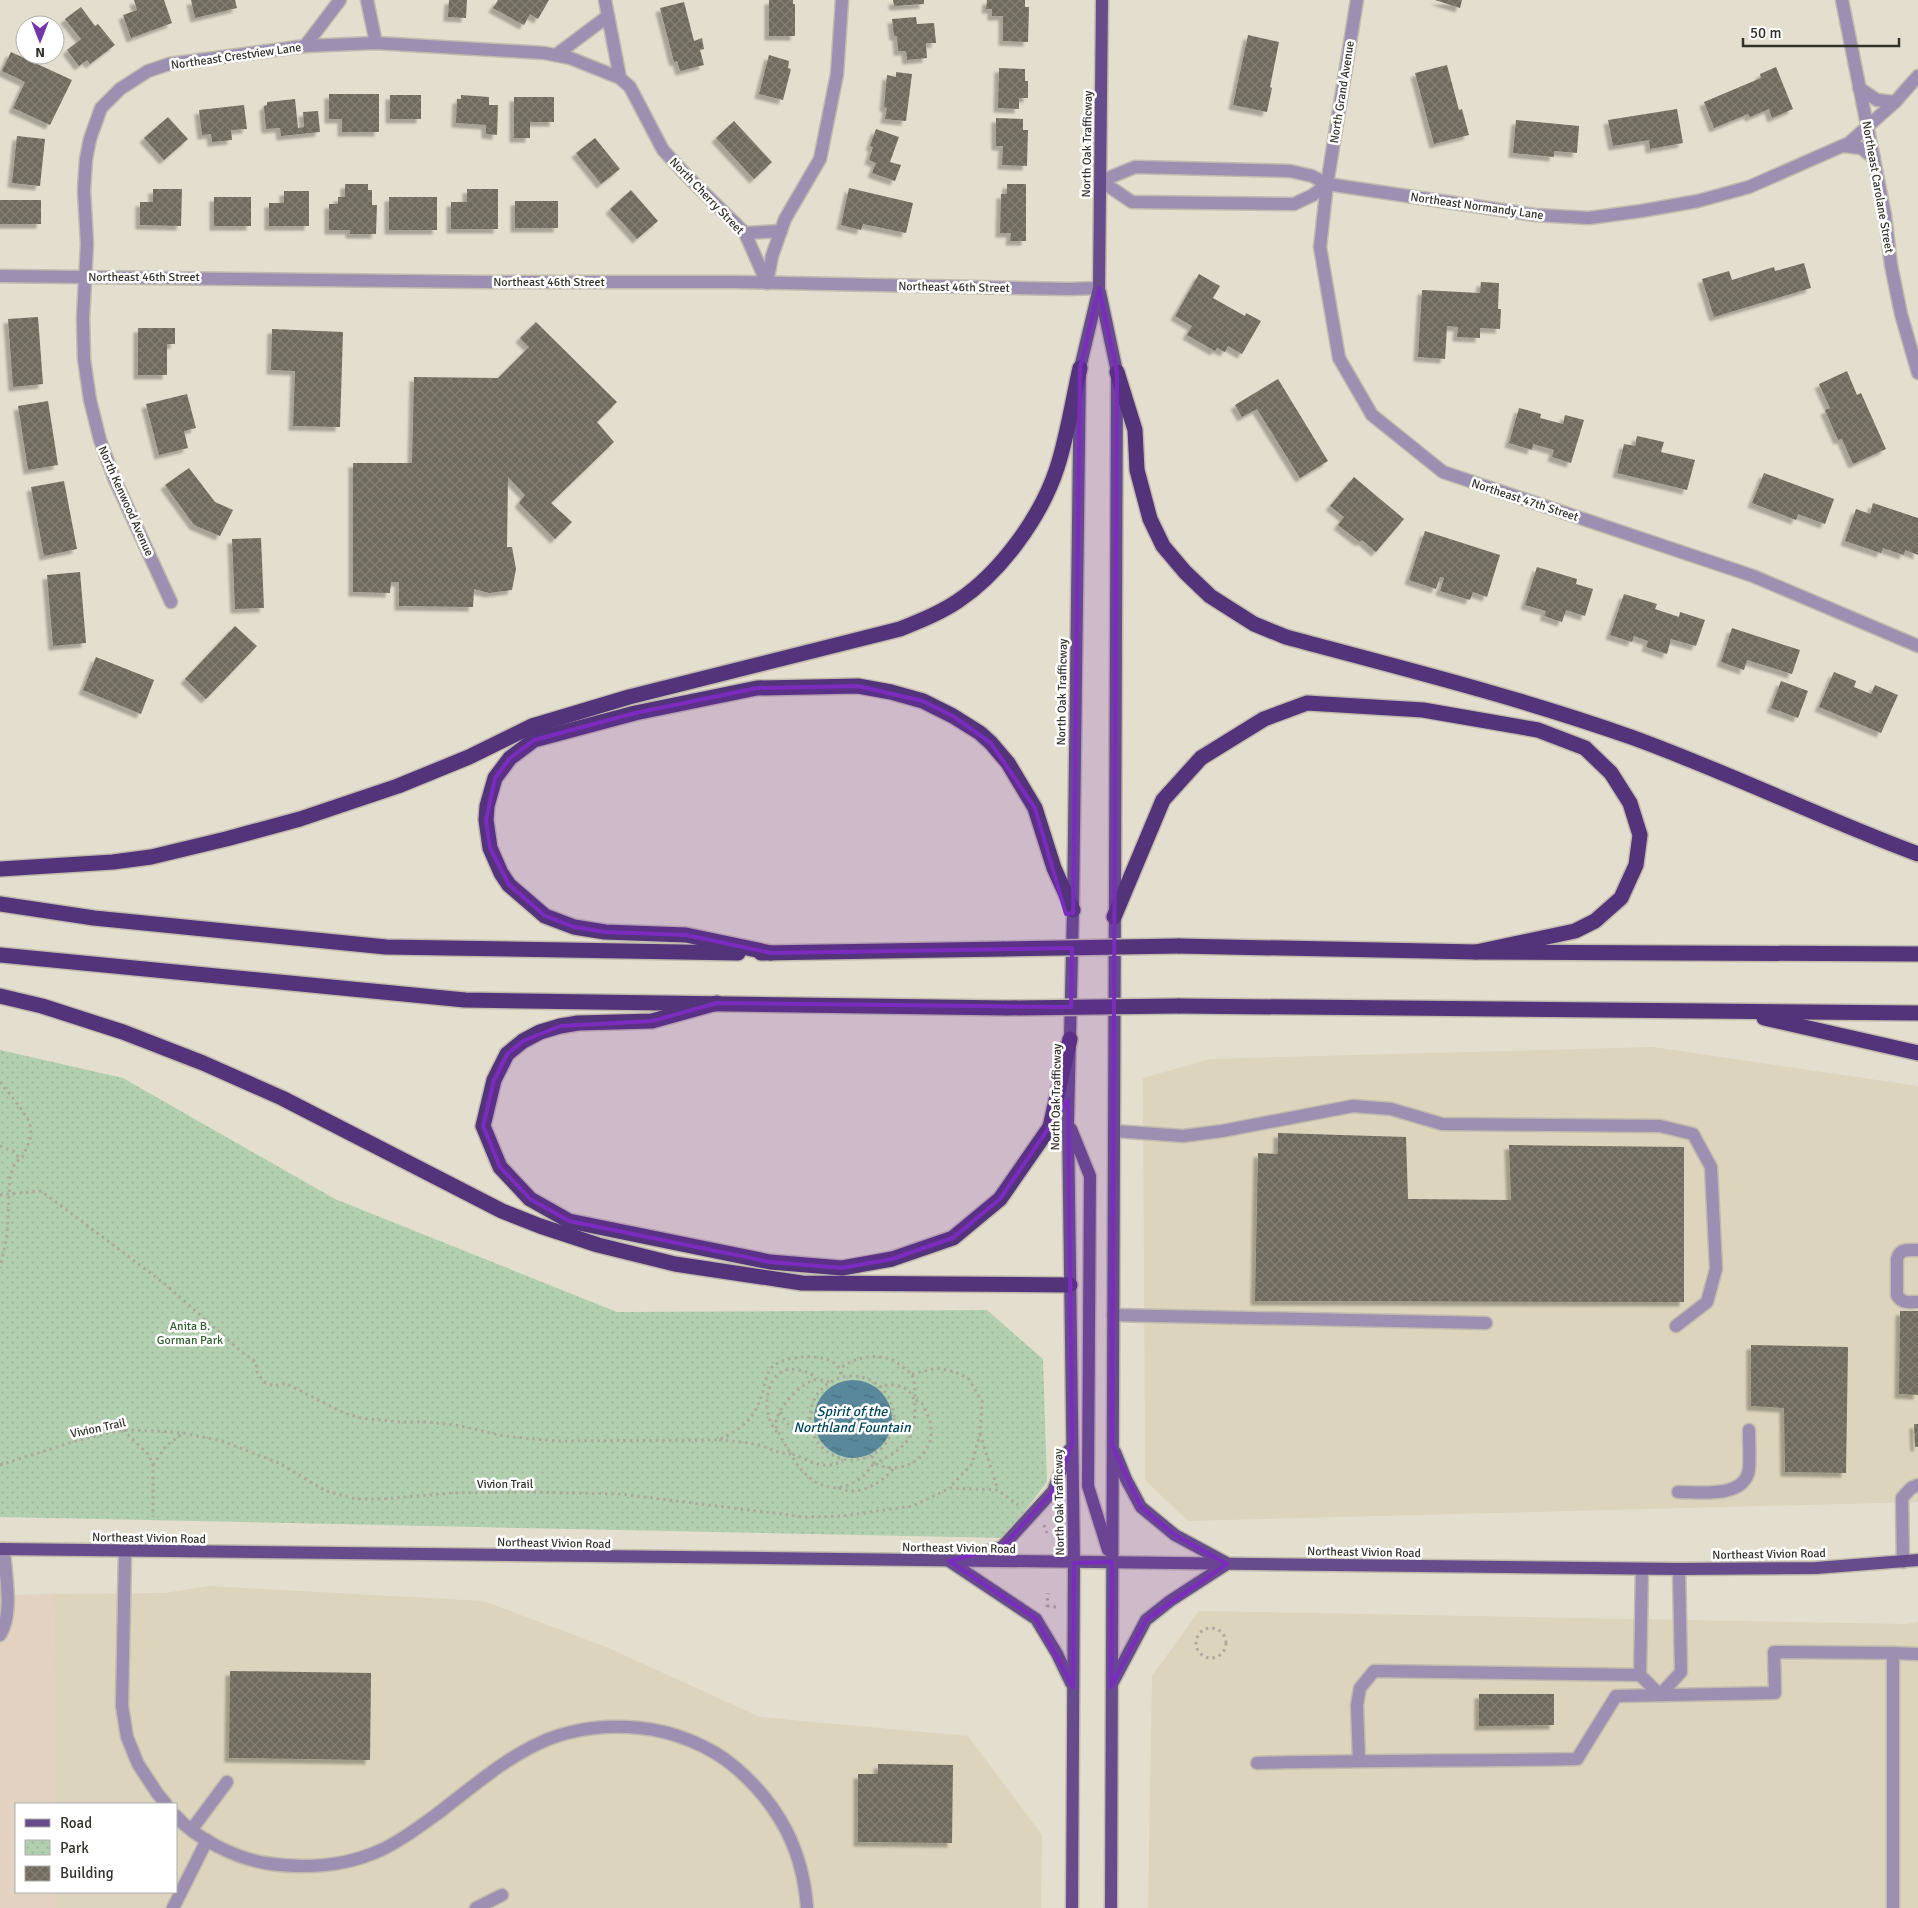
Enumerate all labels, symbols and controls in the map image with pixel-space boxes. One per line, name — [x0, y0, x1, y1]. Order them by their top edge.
north arrow — [15, 15, 65, 65]
scale bar — [1743, 15, 1899, 47]
text: 50 m — [1750, 24, 1781, 42]
street label: Northeast Crestview Lane — [170, 40, 302, 73]
street label: North Grand Avenue — [1327, 40, 1358, 144]
text: N — [35, 44, 45, 61]
street label: North Oak Trafficway — [1079, 90, 1096, 198]
street label: Northeast Carolane Street — [1859, 120, 1897, 254]
street label: North Cherry Street — [666, 155, 747, 238]
street label: Northeast Normandy Lane — [1409, 190, 1545, 223]
street label: Northeast 46th Street — [88, 270, 200, 285]
street label: Northeast 46th Street — [493, 275, 605, 290]
street label: Northeast 46th Street — [898, 279, 1010, 296]
street label: North Kenwood Avenue — [94, 444, 157, 559]
street label: Northeast 47th Street — [1469, 476, 1580, 525]
street label: North Oak Trafficway — [1054, 638, 1071, 746]
street label: North Oak Trafficway — [1048, 1043, 1065, 1151]
park label: Anita B. Gorman Park — [157, 1319, 223, 1348]
water label: Spirit of the Northland Fountain — [793, 1403, 911, 1436]
street label: Vivion Trail — [69, 1415, 128, 1442]
street label: North Oak Trafficway — [1051, 1448, 1068, 1556]
street label: Vivion Trail — [477, 1477, 534, 1492]
street label: Northeast Vivion Road — [92, 1530, 206, 1547]
street label: Northeast Vivion Road — [497, 1535, 611, 1552]
street label: Northeast Vivion Road — [902, 1540, 1016, 1557]
street label: Northeast Vivion Road — [1307, 1544, 1421, 1561]
street label: Northeast Vivion Road — [1712, 1546, 1826, 1563]
legend — [15, 1803, 178, 1893]
text: Road — [60, 1814, 92, 1832]
text: Park — [60, 1839, 89, 1857]
text: Building — [60, 1864, 114, 1882]

